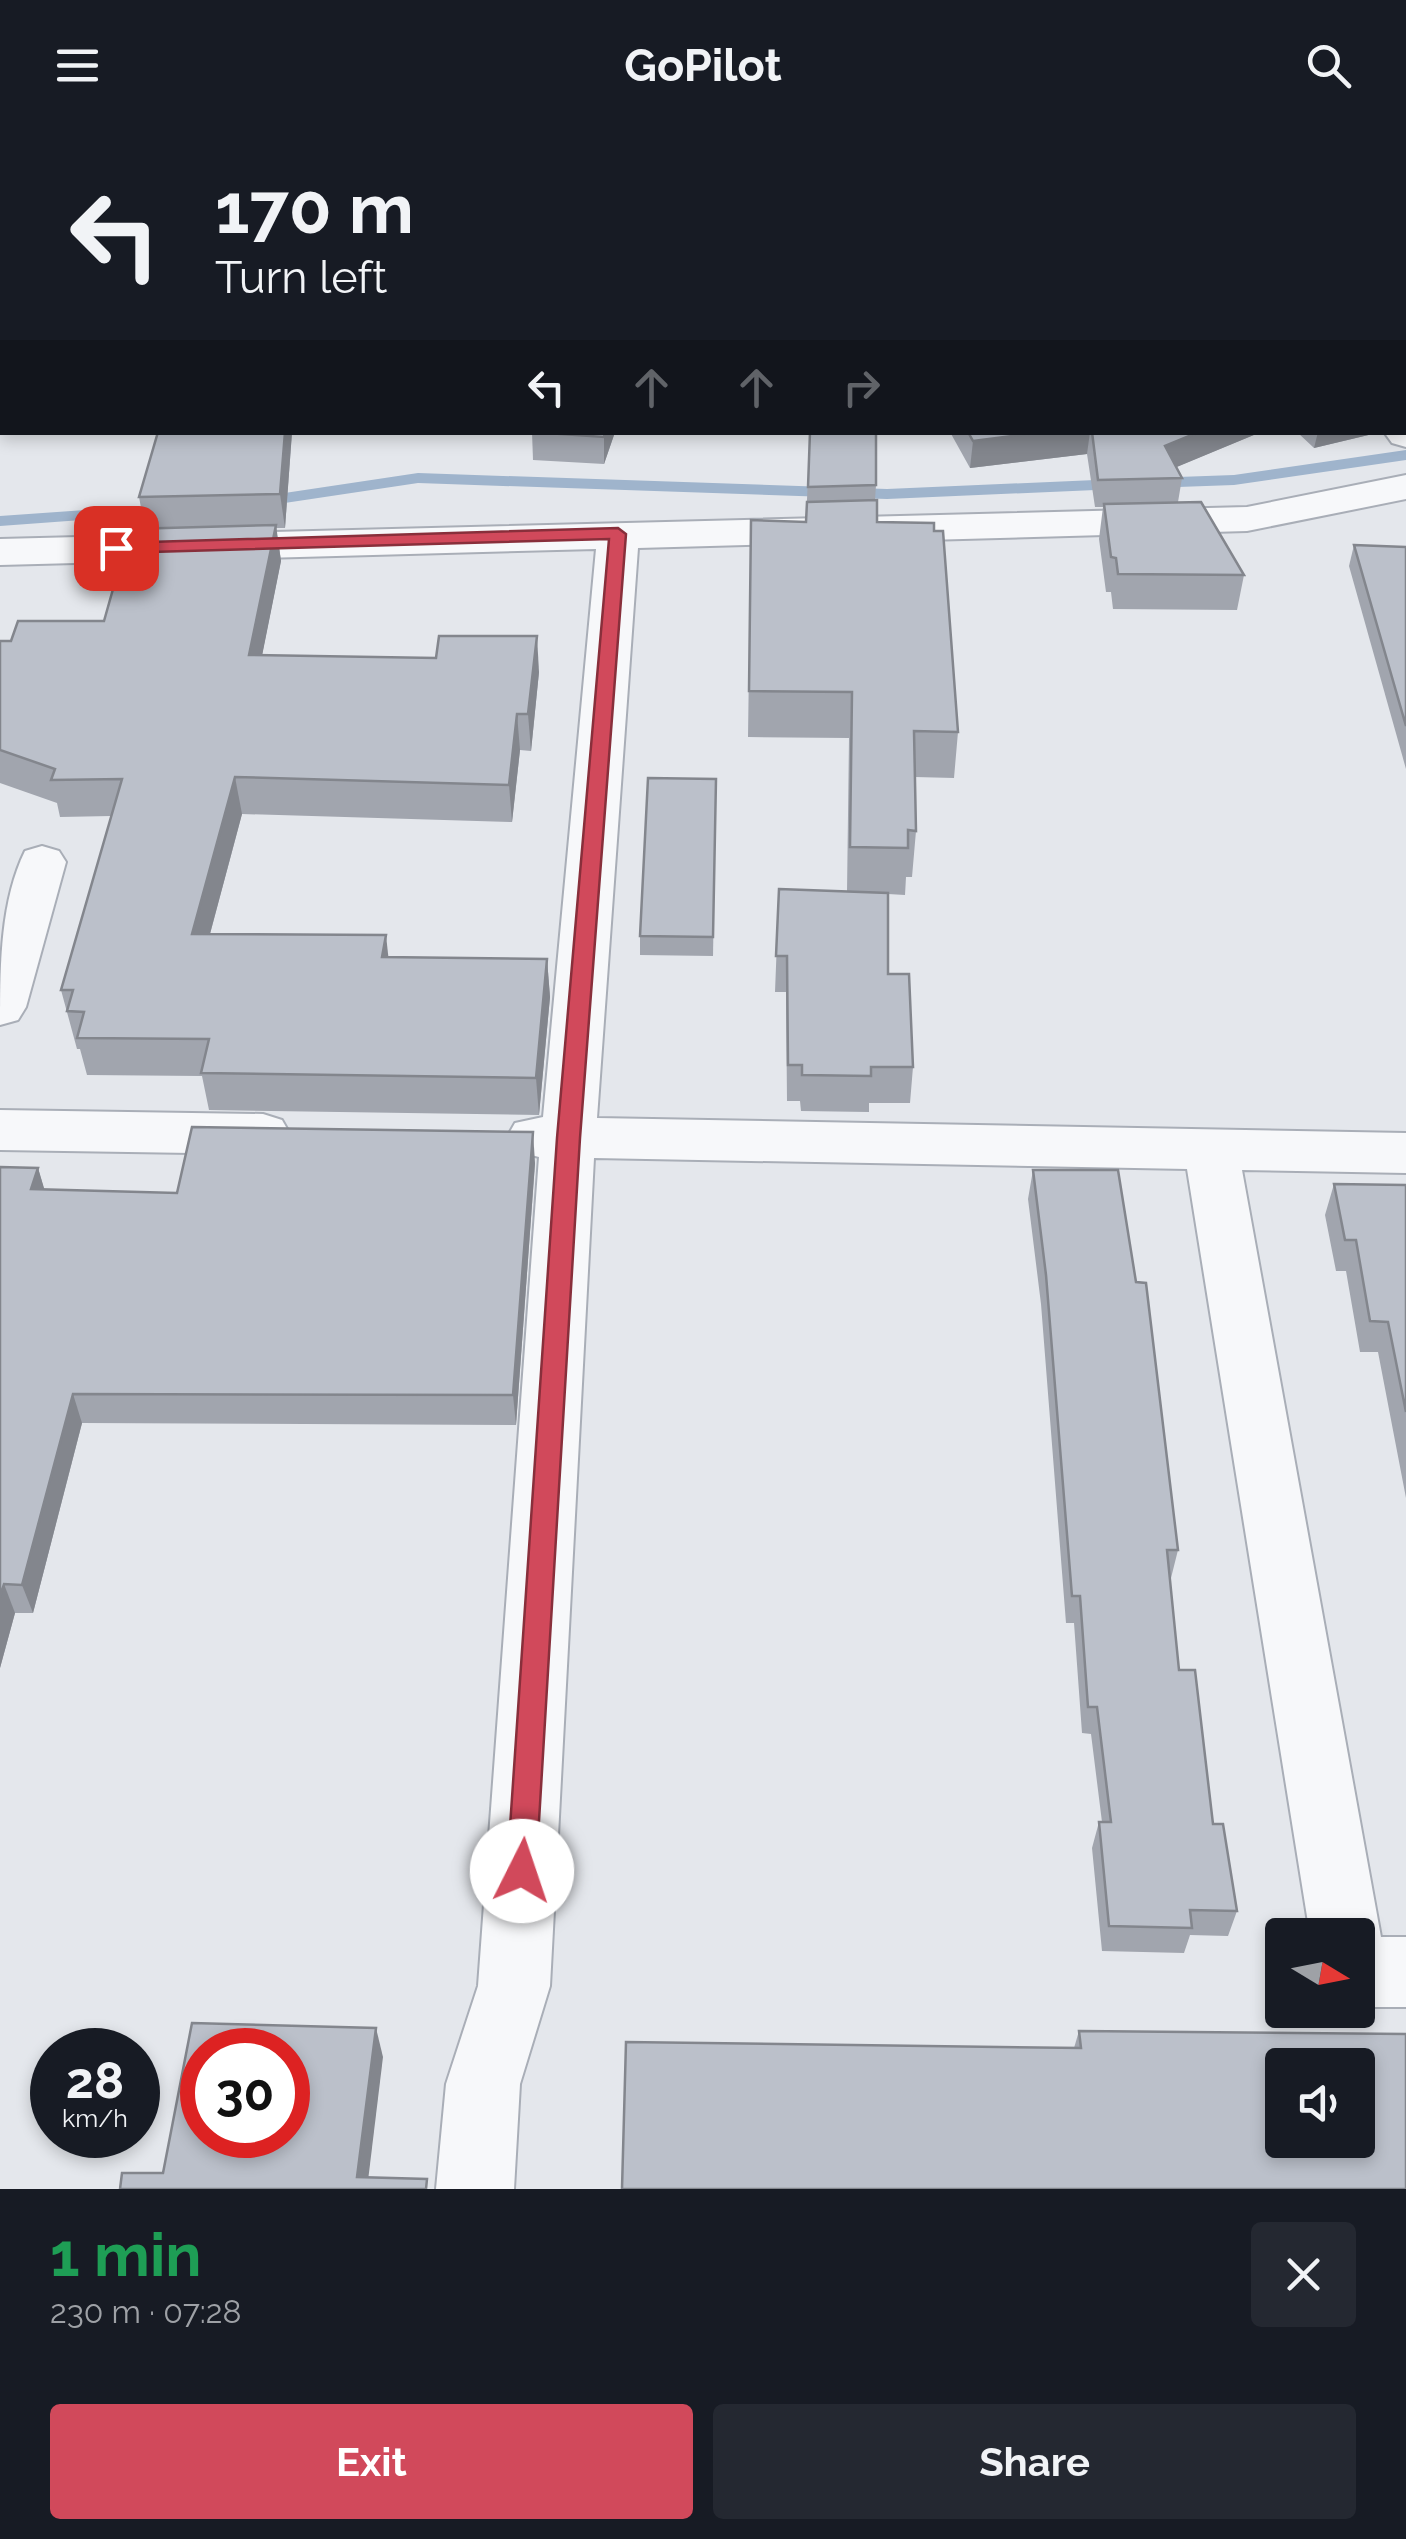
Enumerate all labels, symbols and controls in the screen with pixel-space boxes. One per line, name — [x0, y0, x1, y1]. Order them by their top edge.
icon: menu — [50, 38, 105, 93]
icon: search — [1301, 38, 1356, 93]
text: GoPilot — [624, 39, 782, 92]
text: 170 m — [215, 167, 414, 249]
icon: left — [50, 170, 180, 300]
text: Turn left — [215, 251, 387, 304]
icon: left — [519, 360, 574, 415]
icon: ahead — [624, 360, 679, 415]
icon: ahead — [729, 360, 784, 415]
icon: right — [834, 360, 889, 415]
pin — [74, 506, 159, 591]
icon: arrive — [89, 521, 144, 576]
position arrow — [470, 1819, 574, 1923]
north arrow — [1265, 1918, 1375, 2028]
map controls — [1265, 1918, 1375, 2158]
speed limit sign: 30 — [180, 2028, 310, 2158]
button: sound — [1265, 2048, 1375, 2158]
text: 28 — [66, 2051, 124, 2110]
text: km/h — [62, 2103, 128, 2133]
text: 1 min — [50, 2220, 201, 2290]
button: close — [1251, 2222, 1356, 2327]
text: 230 m · 07:28 — [50, 2293, 241, 2330]
button: Exit — [50, 2404, 693, 2519]
button: Share — [713, 2404, 1356, 2519]

